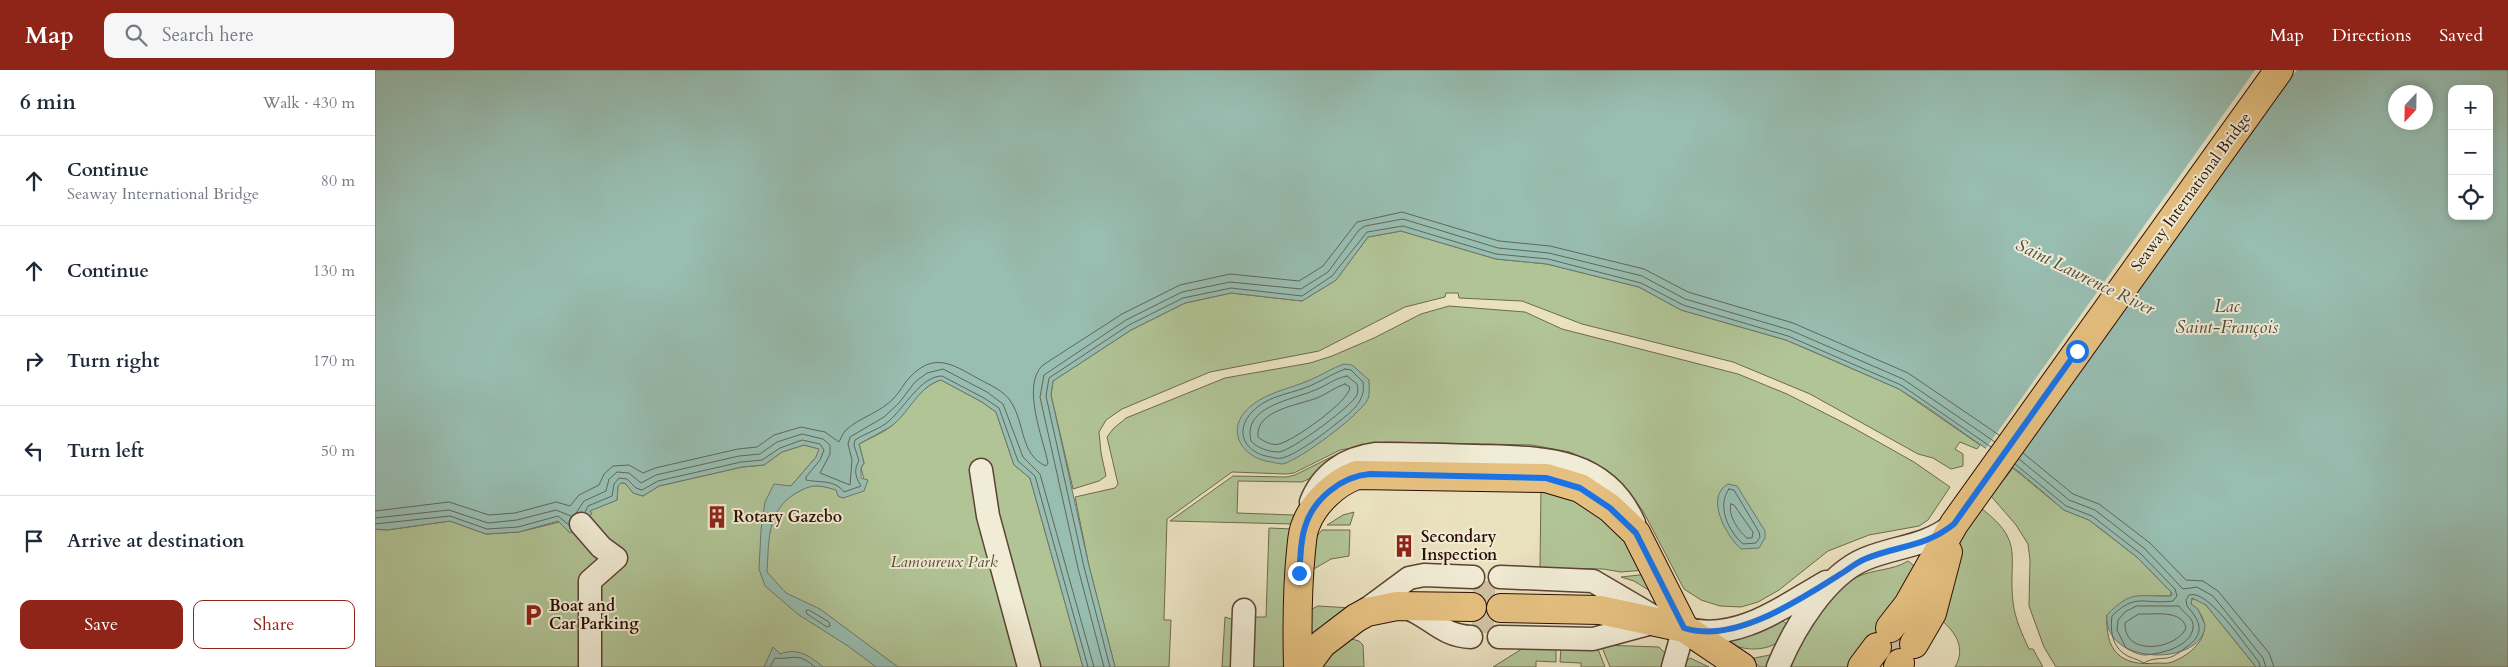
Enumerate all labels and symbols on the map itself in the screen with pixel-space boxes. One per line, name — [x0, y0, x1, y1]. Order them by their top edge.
north arrow — [2388, 85, 2433, 130]
street label: Seaway International Bridge — [2126, 108, 2256, 276]
water label: Saint Lawrence River — [2011, 233, 2160, 322]
water label: Lac Saint-François — [2176, 294, 2278, 340]
route start — [2066, 340, 2089, 363]
building icon: Rotary Gazebo — [704, 504, 730, 530]
place label: Rotary Gazebo — [733, 506, 842, 528]
place label: Secondary Inspection — [1421, 526, 1498, 566]
building icon: Secondary Inspection — [1391, 533, 1417, 559]
park label: Lamoureux Park — [890, 551, 998, 573]
route end — [1288, 562, 1311, 585]
place label: Boat and Car Parking — [549, 595, 639, 635]
parking icon: Boat and Car Parking — [520, 602, 546, 628]

